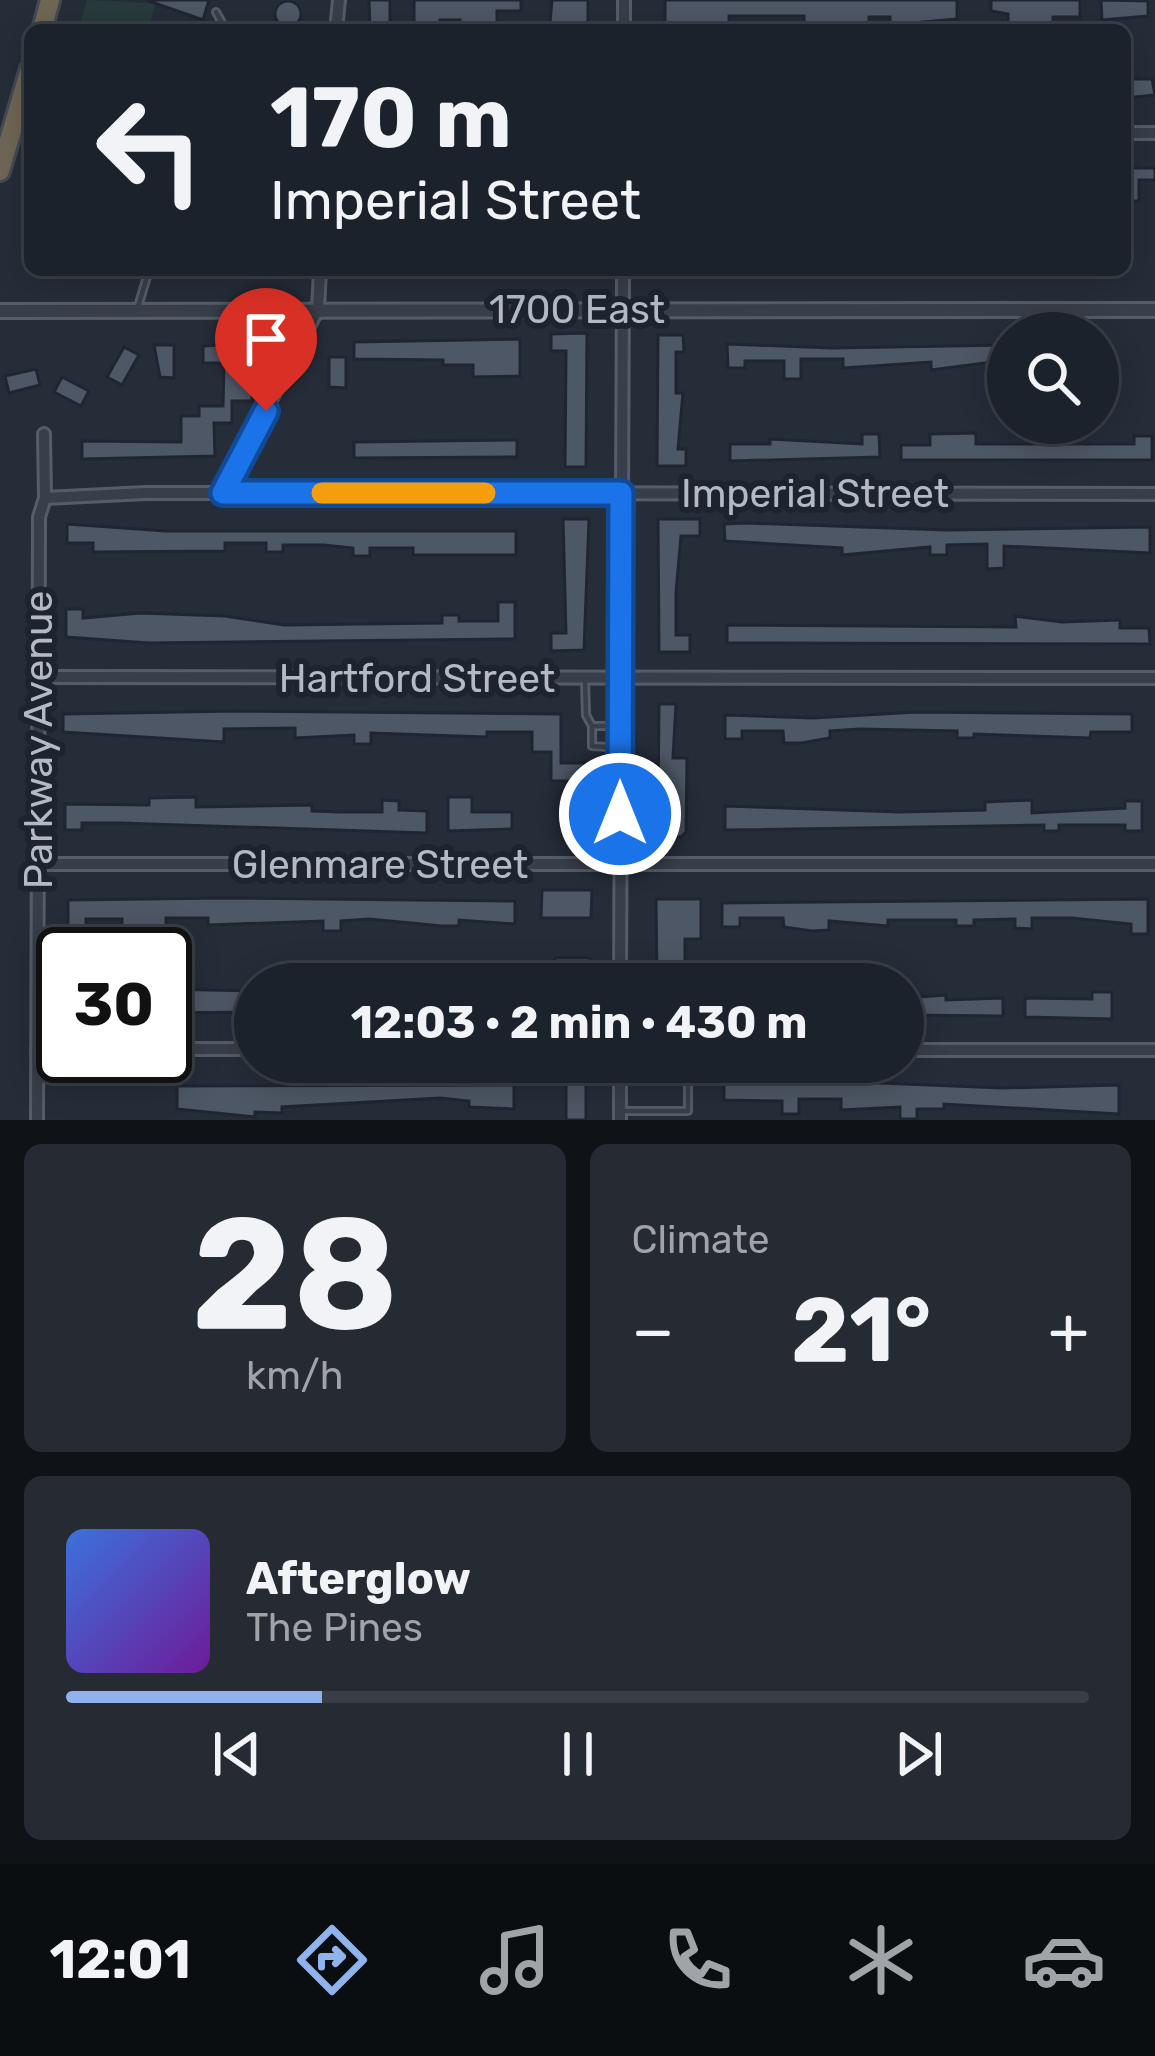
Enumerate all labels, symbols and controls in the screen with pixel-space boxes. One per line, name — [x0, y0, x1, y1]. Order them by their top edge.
text: 170 m — [270, 68, 512, 168]
icon: left — [72, 72, 228, 228]
text: Imperial Street — [270, 169, 641, 233]
street label: 1700 East — [489, 287, 665, 333]
pin — [215, 288, 317, 411]
icon: arrive — [233, 306, 299, 372]
map controls — [987, 312, 1119, 444]
button: search — [987, 312, 1119, 444]
street label: Imperial Street — [681, 471, 949, 517]
street label: Parkway Avenue — [16, 591, 62, 889]
street label: Hartford Street — [279, 656, 555, 702]
position arrow — [557, 751, 683, 877]
street label: Glenmare Street — [232, 842, 528, 888]
speed limit sign: 30 — [36, 927, 192, 1083]
text: 12:03 · 2 min · 430 m — [351, 996, 807, 1049]
text: 28 — [191, 1182, 398, 1367]
text: Climate — [632, 1217, 770, 1263]
text: 21° — [791, 1277, 931, 1384]
text: − — [632, 1291, 674, 1370]
text: + — [1048, 1291, 1089, 1370]
text: km/h — [246, 1353, 343, 1399]
text: Afterglow — [246, 1552, 471, 1605]
text: The Pines — [246, 1605, 423, 1651]
icon: previous — [204, 1721, 270, 1787]
icon: pause — [545, 1721, 611, 1787]
icon: next — [886, 1721, 952, 1787]
icon: directions — [290, 1918, 374, 2002]
icon: music — [473, 1918, 557, 2002]
icon: phone — [656, 1918, 740, 2002]
icon: climate — [839, 1918, 923, 2002]
icon: car — [1022, 1918, 1106, 2002]
text: 12:01 — [49, 1928, 191, 1992]

